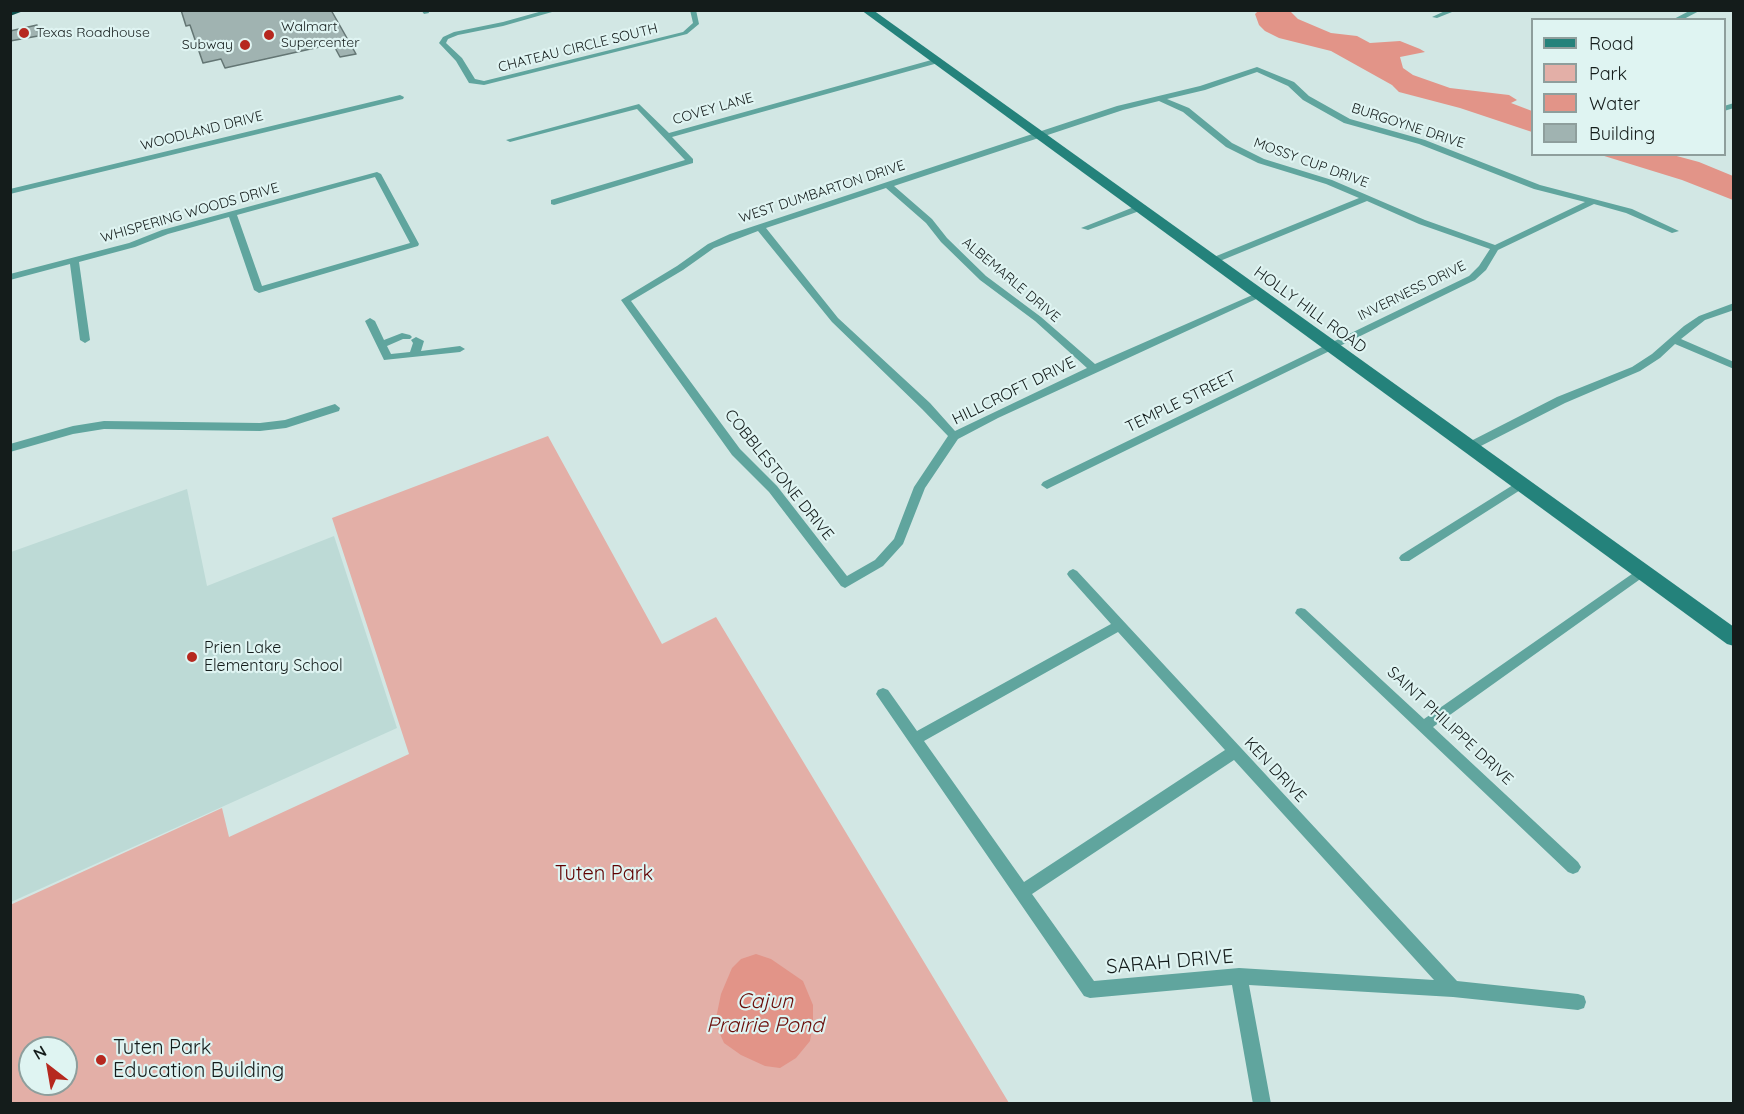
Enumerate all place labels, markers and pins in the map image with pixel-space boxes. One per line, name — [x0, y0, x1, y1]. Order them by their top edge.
place label: Walmart Supercenter — [281, 19, 360, 51]
place label: Texas Roadhouse — [36, 25, 150, 41]
marker: Texas Roadhouse — [17, 26, 31, 40]
marker: Walmart Supercenter — [262, 28, 276, 42]
place label: Subway — [182, 37, 233, 53]
marker: Subway — [238, 38, 252, 52]
place label: Prien Lake Elementary School — [204, 638, 343, 676]
marker: Prien Lake Elementary School — [185, 650, 199, 664]
place label: Tuten Park Education Building — [113, 1036, 284, 1083]
marker: Tuten Park Education Building — [94, 1053, 108, 1067]

